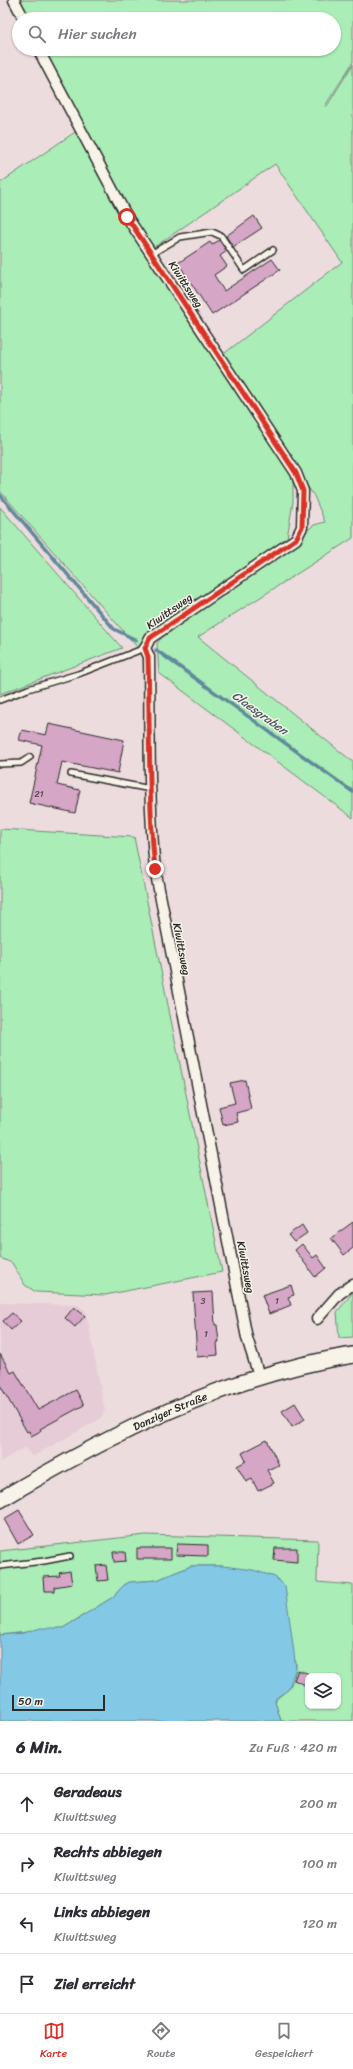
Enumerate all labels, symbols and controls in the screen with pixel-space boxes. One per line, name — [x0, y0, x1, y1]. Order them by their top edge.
search box — [12, 12, 341, 56]
text: Hier suchen — [58, 21, 137, 47]
icon: search — [26, 23, 48, 45]
route start — [118, 208, 136, 226]
street label: Kiwittsweg — [163, 257, 208, 312]
street label: Kiwittsweg — [142, 588, 197, 634]
water label: Claesgraben — [227, 685, 294, 742]
house number: 21 — [34, 786, 44, 802]
route end — [146, 860, 164, 878]
street label: Kiwittsweg — [167, 921, 196, 977]
street label: Kiwittsweg — [231, 1239, 260, 1295]
house number: 3 — [201, 1293, 206, 1309]
house number: 1 — [275, 1293, 279, 1309]
house number: 1 — [204, 1326, 208, 1342]
street label: Danziger Straße — [130, 1387, 211, 1436]
map controls — [305, 1673, 341, 1709]
button: layers — [305, 1673, 341, 1709]
text: 50 m — [18, 1692, 43, 1711]
scale bar — [12, 1693, 105, 1712]
text: 6 Min. — [16, 1732, 63, 1762]
text: Zu Fuß · 420 m — [249, 1736, 337, 1759]
text: Geradeaus — [54, 1779, 122, 1805]
text: 200 m — [300, 1792, 337, 1815]
icon: ahead — [16, 1793, 38, 1815]
text: Kiwittsweg — [54, 1805, 117, 1828]
text: Rechts abbiegen — [54, 1839, 162, 1865]
text: 100 m — [302, 1852, 337, 1875]
icon: right — [16, 1853, 38, 1875]
text: Kiwittsweg — [54, 1865, 117, 1888]
text: Links abbiegen — [54, 1899, 150, 1925]
text: 120 m — [302, 1912, 337, 1935]
icon: left — [16, 1913, 38, 1935]
text: Kiwittsweg — [54, 1925, 117, 1948]
text: Ziel erreicht — [54, 1971, 135, 1997]
icon: arrive — [16, 1973, 38, 1995]
tab: Karte — [40, 2020, 67, 2063]
tab: Route — [147, 2020, 175, 2063]
tab: Gespeichert — [255, 2020, 313, 2063]

